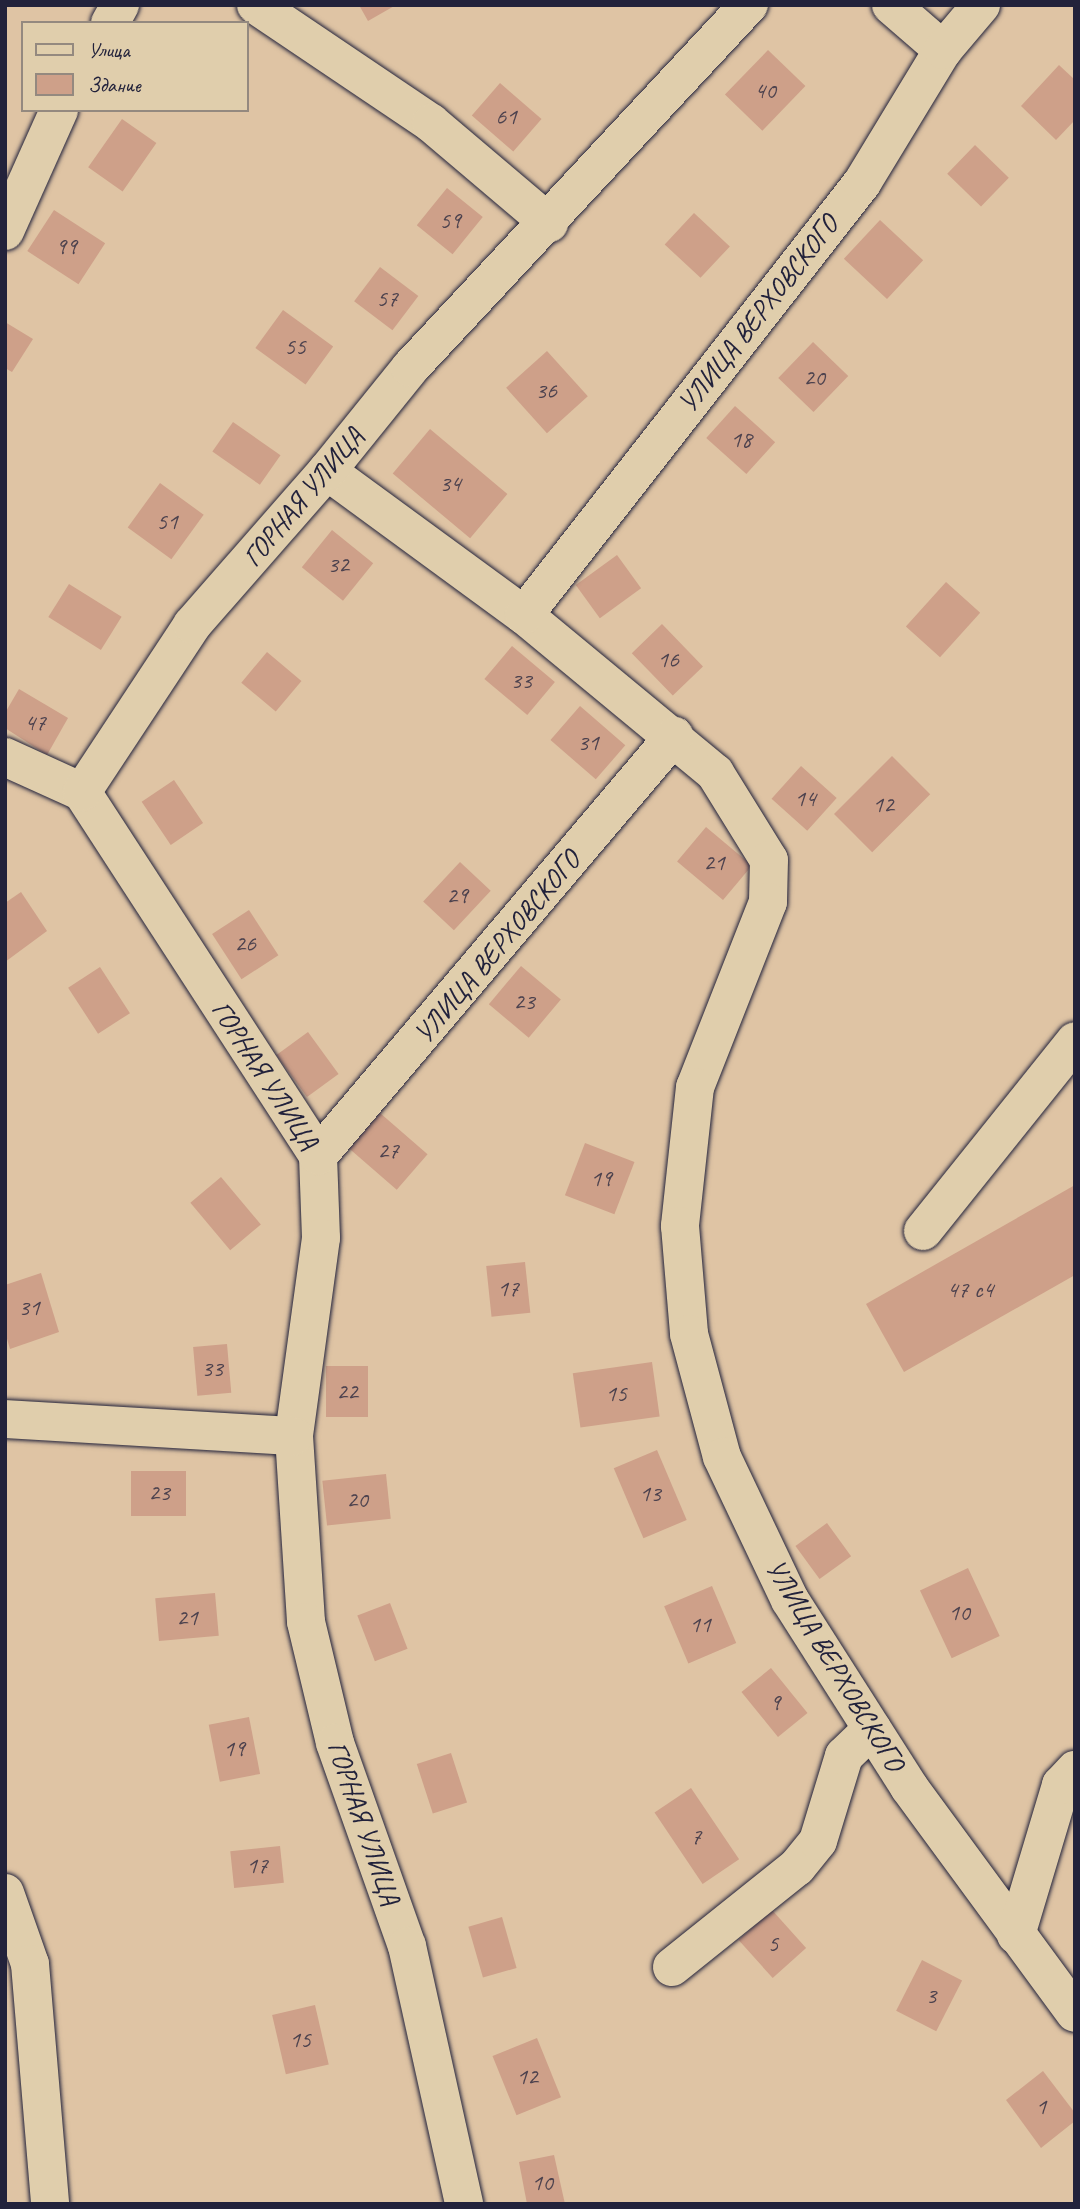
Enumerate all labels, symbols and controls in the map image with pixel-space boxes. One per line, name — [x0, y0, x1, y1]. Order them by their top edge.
legend — [21, 21, 248, 112]
text: Улица — [88, 37, 130, 63]
text: Здание — [88, 72, 141, 98]
house number: 40 — [754, 77, 776, 105]
house number: 61 — [495, 103, 517, 131]
house number: 59 — [439, 207, 461, 235]
street label: УЛИЦА ВЕРХОВСКОГО — [671, 209, 845, 419]
house number: 99 — [55, 233, 77, 261]
house number: 57 — [376, 285, 398, 313]
house number: 55 — [284, 333, 306, 361]
house number: 20 — [803, 364, 825, 392]
house number: 36 — [535, 377, 557, 405]
street label: ГОРНАЯ УЛИЦА — [235, 421, 371, 573]
house number: 18 — [730, 426, 752, 454]
house number: 34 — [439, 470, 461, 498]
house number: 51 — [156, 508, 178, 536]
house number: 32 — [327, 551, 349, 579]
house number: 16 — [657, 646, 679, 674]
house number: 33 — [510, 667, 532, 695]
house number: 47 — [24, 709, 46, 737]
house number: 31 — [577, 729, 599, 757]
house number: 14 — [794, 785, 816, 813]
house number: 12 — [872, 791, 894, 819]
street label: УЛИЦА ВЕРХОВСКОГО — [407, 844, 587, 1050]
house number: 21 — [703, 849, 725, 877]
house number: 29 — [446, 882, 468, 910]
house number: 26 — [234, 930, 256, 958]
house number: 23 — [513, 988, 535, 1016]
street label: ГОРНАЯ УЛИЦА — [204, 994, 326, 1156]
house number: 27 — [377, 1137, 399, 1165]
house number: 19 — [590, 1165, 612, 1193]
house number: 17 — [497, 1275, 519, 1303]
house number: 47 с4 — [947, 1276, 993, 1304]
house number: 31 — [18, 1294, 40, 1322]
house number: 33 — [201, 1355, 223, 1383]
house number: 22 — [336, 1378, 358, 1406]
house number: 15 — [605, 1380, 627, 1408]
house number: 23 — [148, 1479, 170, 1507]
house number: 13 — [639, 1480, 661, 1508]
house number: 20 — [346, 1486, 368, 1514]
street label: УЛИЦА ВЕРХОВСКОГО — [759, 1553, 911, 1777]
house number: 10 — [948, 1599, 970, 1627]
house number: 21 — [176, 1604, 198, 1632]
house number: 11 — [689, 1611, 711, 1639]
house number: 9 — [770, 1689, 780, 1717]
house number: 19 — [223, 1735, 245, 1763]
street label: ГОРНАЯ УЛИЦА — [320, 1737, 408, 1909]
house number: 7 — [691, 1823, 701, 1851]
house number: 17 — [246, 1852, 268, 1880]
house number: 5 — [768, 1930, 778, 1958]
house number: 3 — [926, 1982, 936, 2010]
house number: 15 — [289, 2026, 311, 2054]
house number: 12 — [516, 2063, 538, 2091]
house number: 1 — [1036, 2093, 1046, 2121]
house number: 10 — [531, 2169, 553, 2197]

